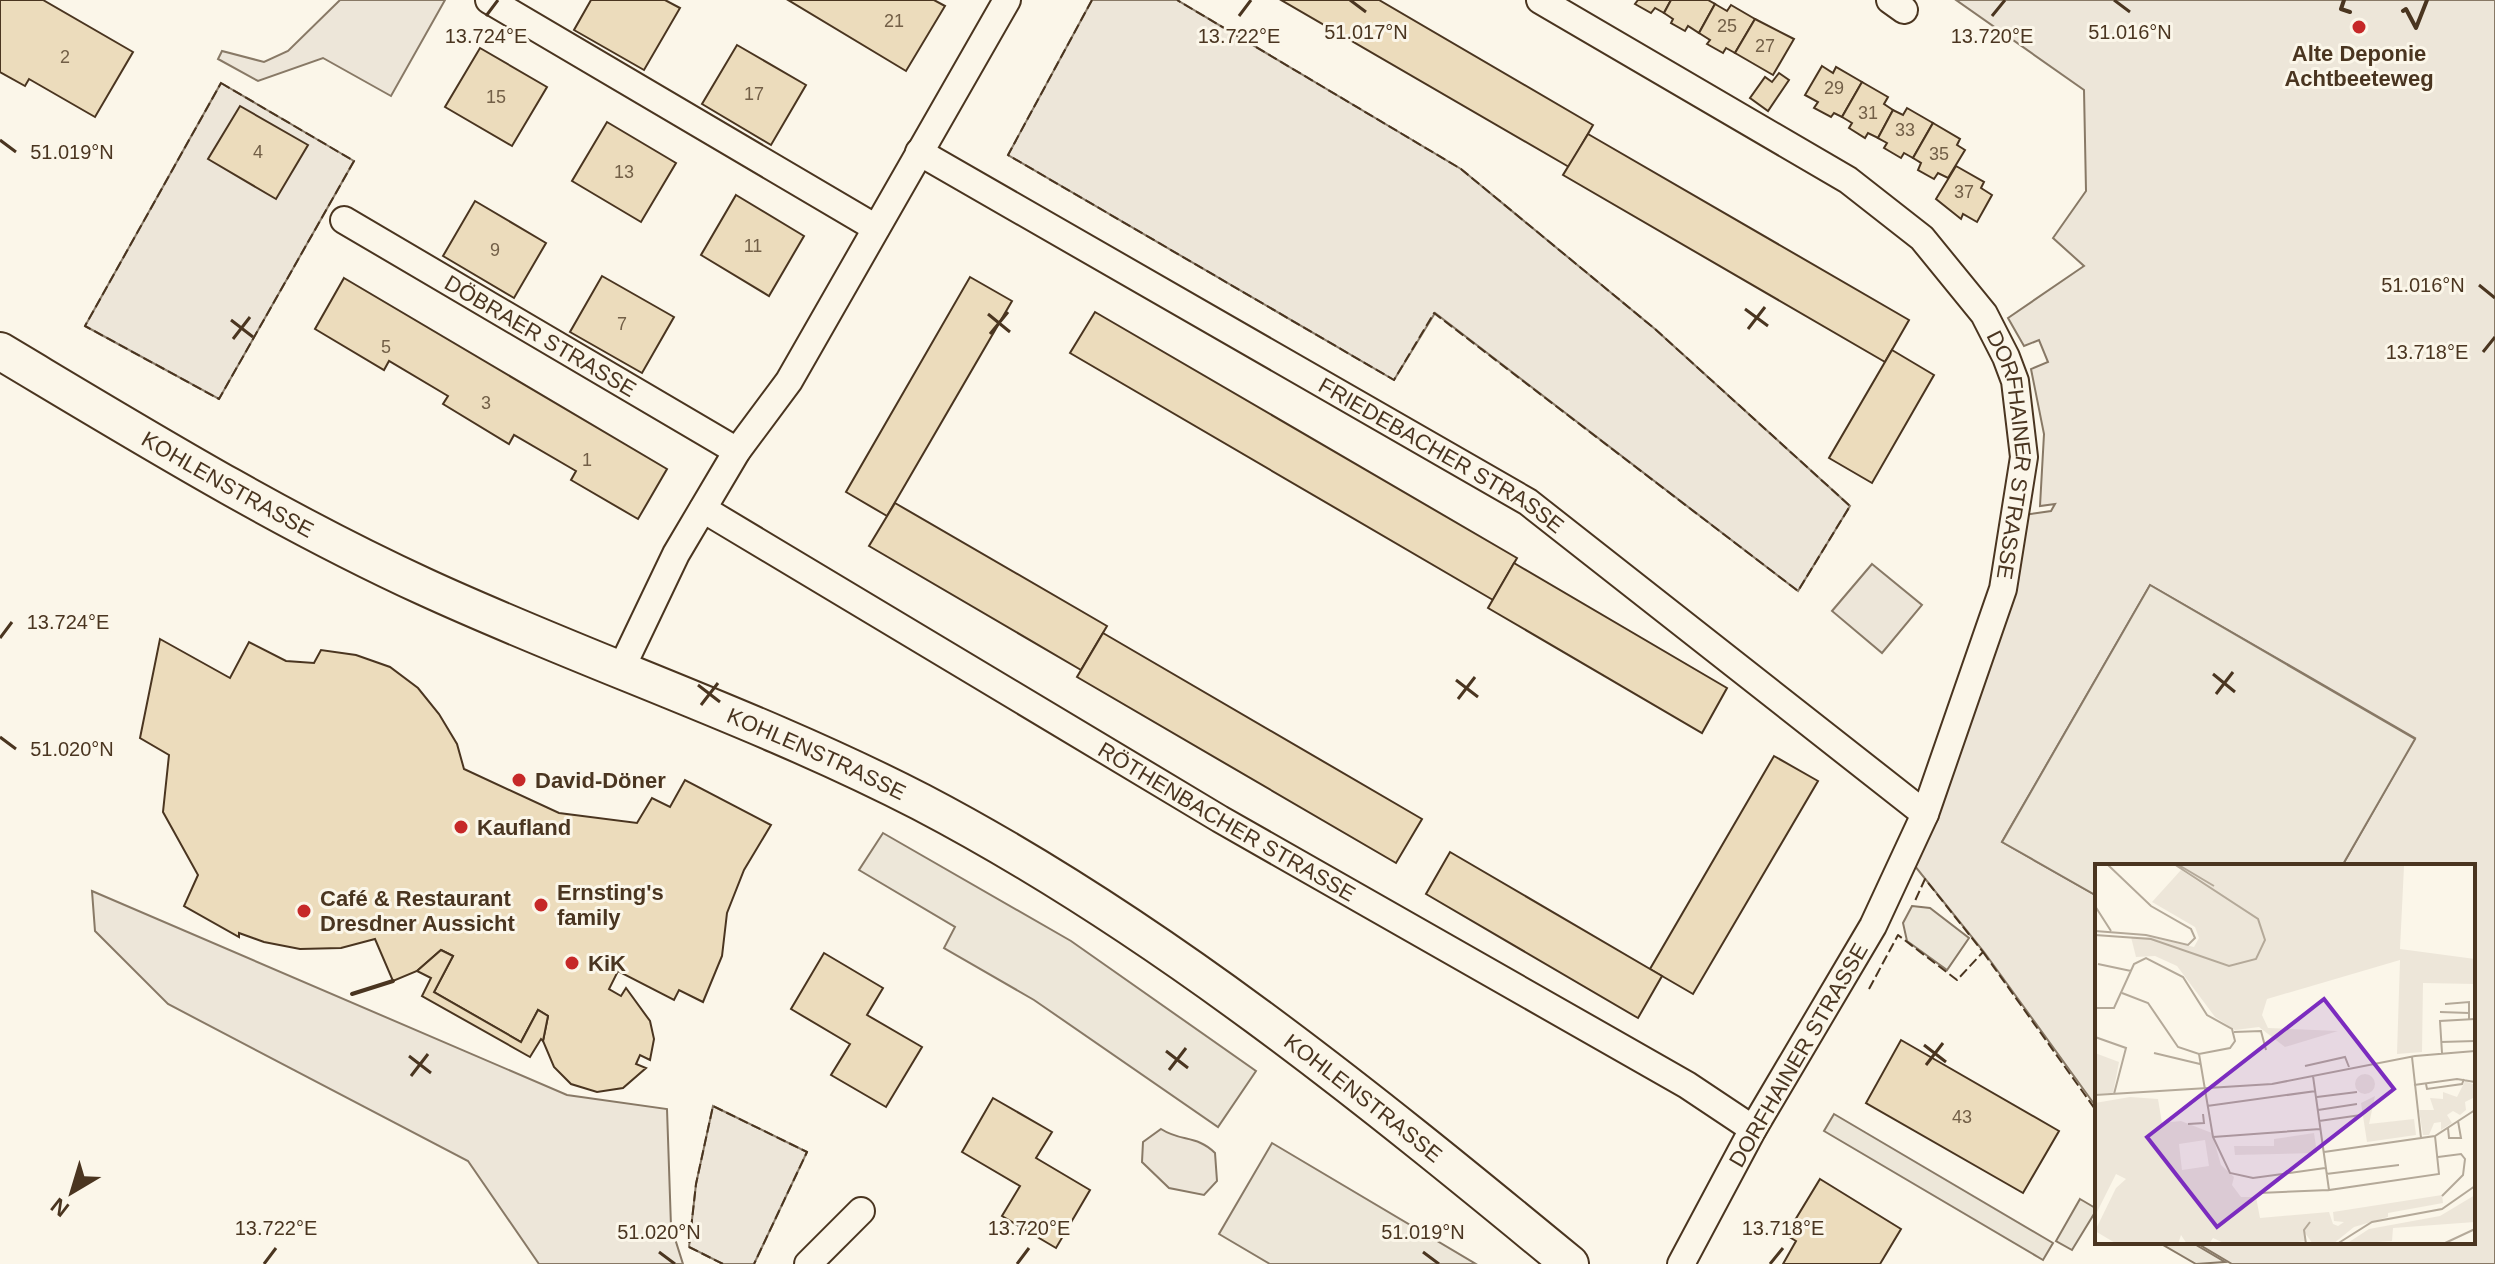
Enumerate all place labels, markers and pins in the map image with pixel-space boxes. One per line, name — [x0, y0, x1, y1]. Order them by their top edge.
marker: Alte Deponie Achtbeeteweg — [2350, 18, 2368, 36]
place label: Alte Deponie Achtbeeteweg — [2284, 41, 2434, 91]
place label: David-Döner — [535, 768, 666, 793]
marker: David-Döner — [510, 771, 528, 789]
place label: Kaufland — [477, 815, 571, 840]
marker: Kaufland — [452, 818, 470, 836]
place label: Ernsting's family — [557, 880, 664, 930]
place label: Café & Restaurant Dresdner Aussicht — [320, 886, 515, 936]
marker: Ernsting's family — [532, 896, 550, 914]
marker: Café & Restaurant Dresdner Aussicht — [295, 902, 313, 920]
place label: KiK — [588, 951, 626, 976]
marker: KiK — [563, 954, 581, 972]

